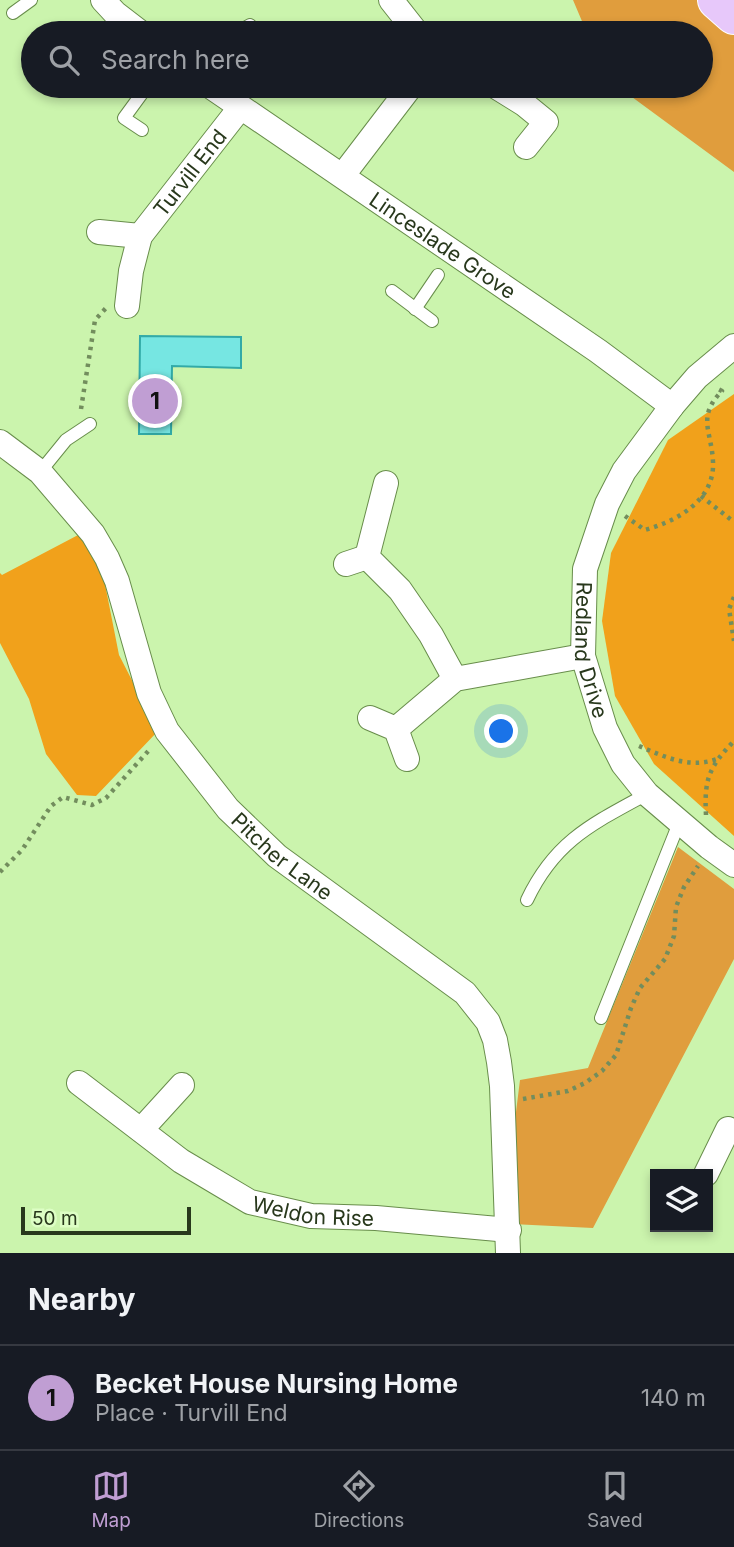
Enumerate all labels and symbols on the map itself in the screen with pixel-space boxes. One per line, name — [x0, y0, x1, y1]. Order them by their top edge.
street label: Turvill End — [148, 124, 231, 221]
street label: Linceslade Grove — [365, 186, 521, 304]
pin: 1 — [132, 375, 178, 427]
street label: Redland Drive — [570, 581, 614, 721]
your location — [484, 714, 518, 748]
street label: Pitcher Lane — [227, 807, 338, 905]
street label: Weldon Rise — [250, 1190, 374, 1230]
scale bar — [21, 1204, 191, 1236]

